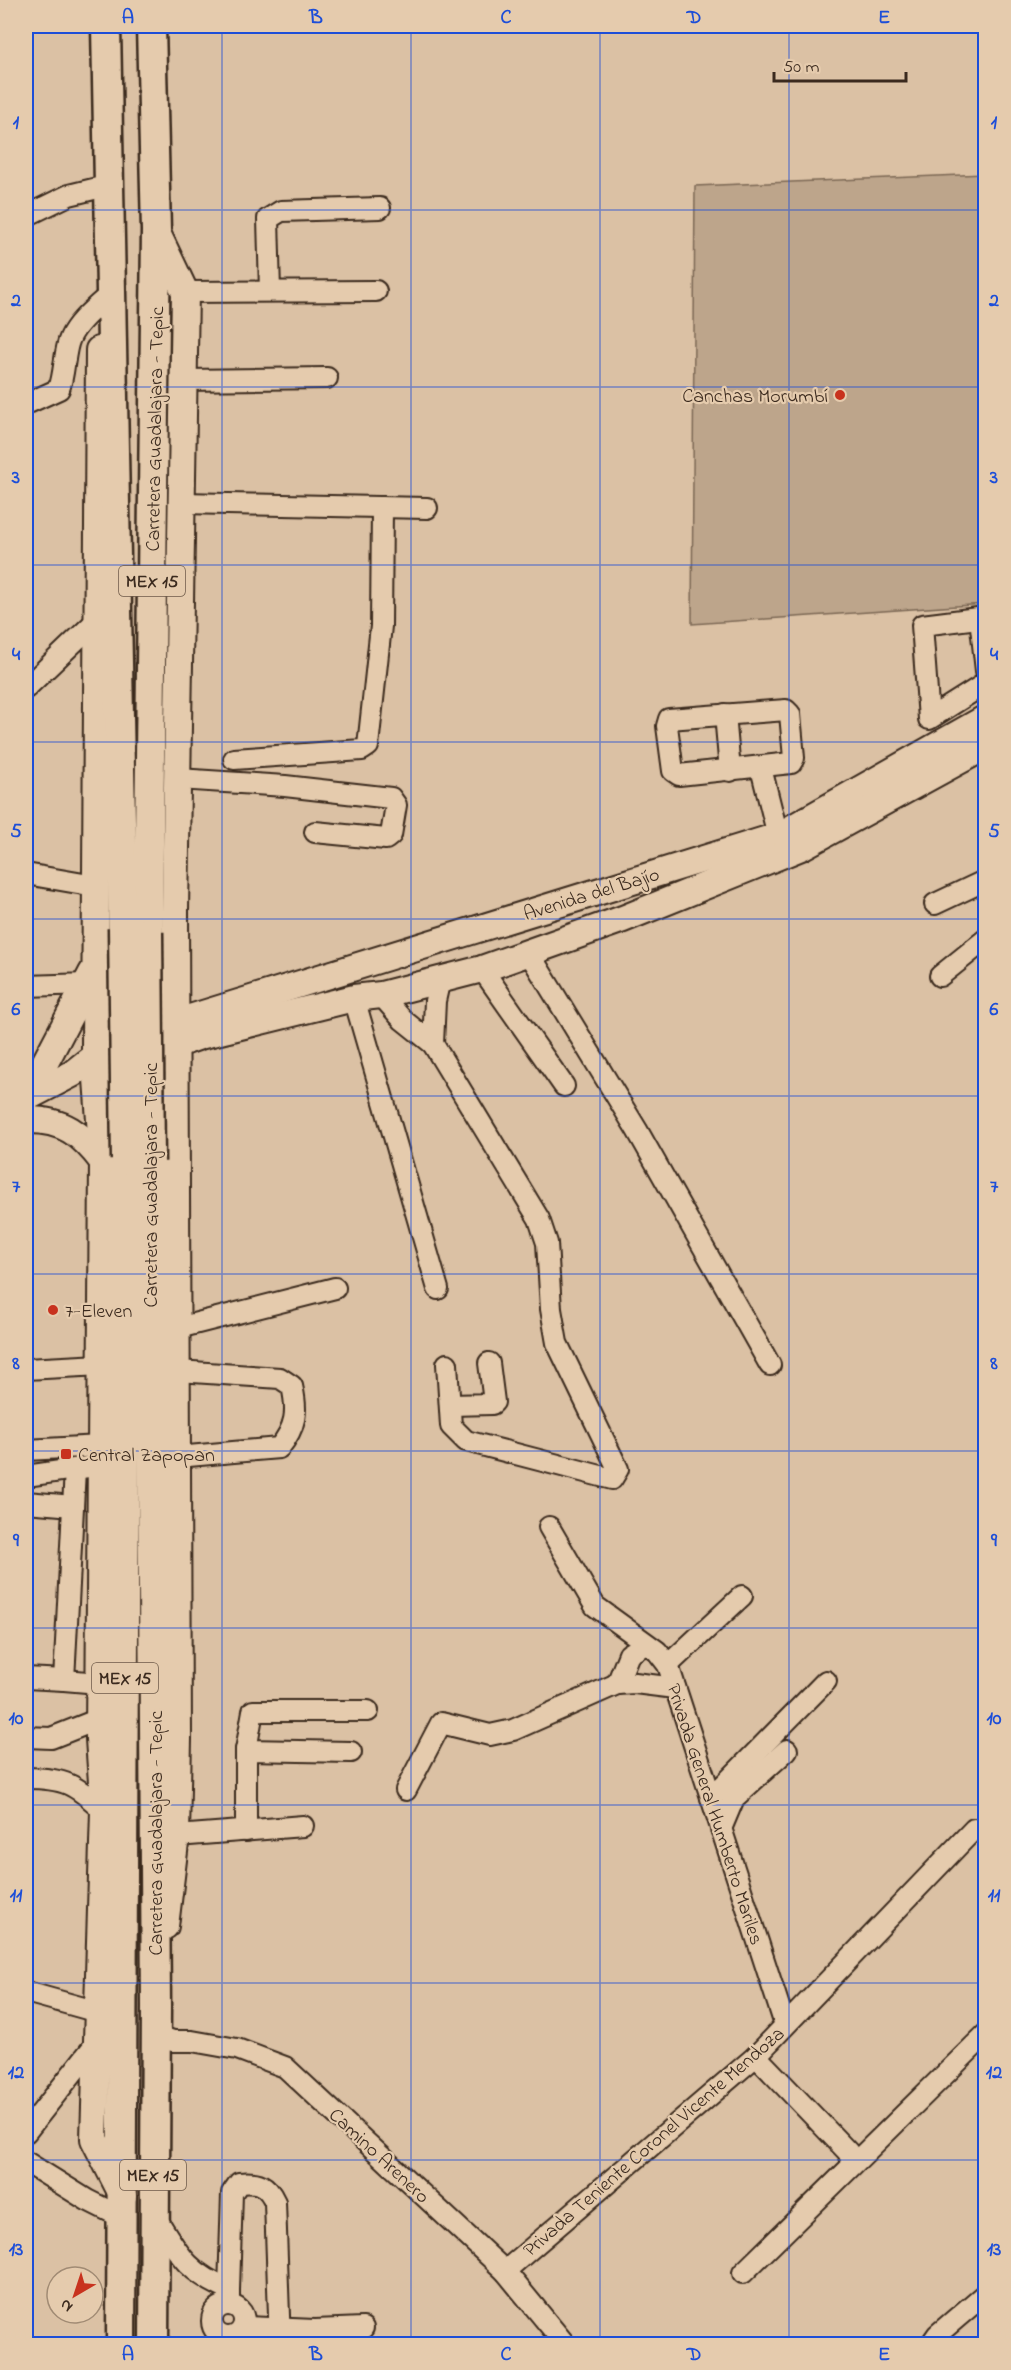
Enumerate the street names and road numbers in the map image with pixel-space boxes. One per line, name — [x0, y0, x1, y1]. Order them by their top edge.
street label: Carretera Guadalajara - Tepic — [140, 306, 173, 552]
road number: MEX 15 — [119, 566, 185, 596]
street label: Avenida del Bajío — [520, 861, 663, 930]
street label: Carretera Guadalajara - Tepic — [138, 1062, 167, 1307]
road number: MEX 15 — [92, 1663, 158, 1693]
street label: Privada General Humberto Mariles — [658, 1680, 770, 1949]
street label: Carretera Guadalajara - Tepic — [143, 1710, 172, 1955]
street label: Privada Teniente Coronel Vicente Mendoza — [517, 2021, 792, 2265]
street label: Camino Arenero — [321, 2102, 435, 2211]
road number: MEX 15 — [120, 2160, 186, 2190]

